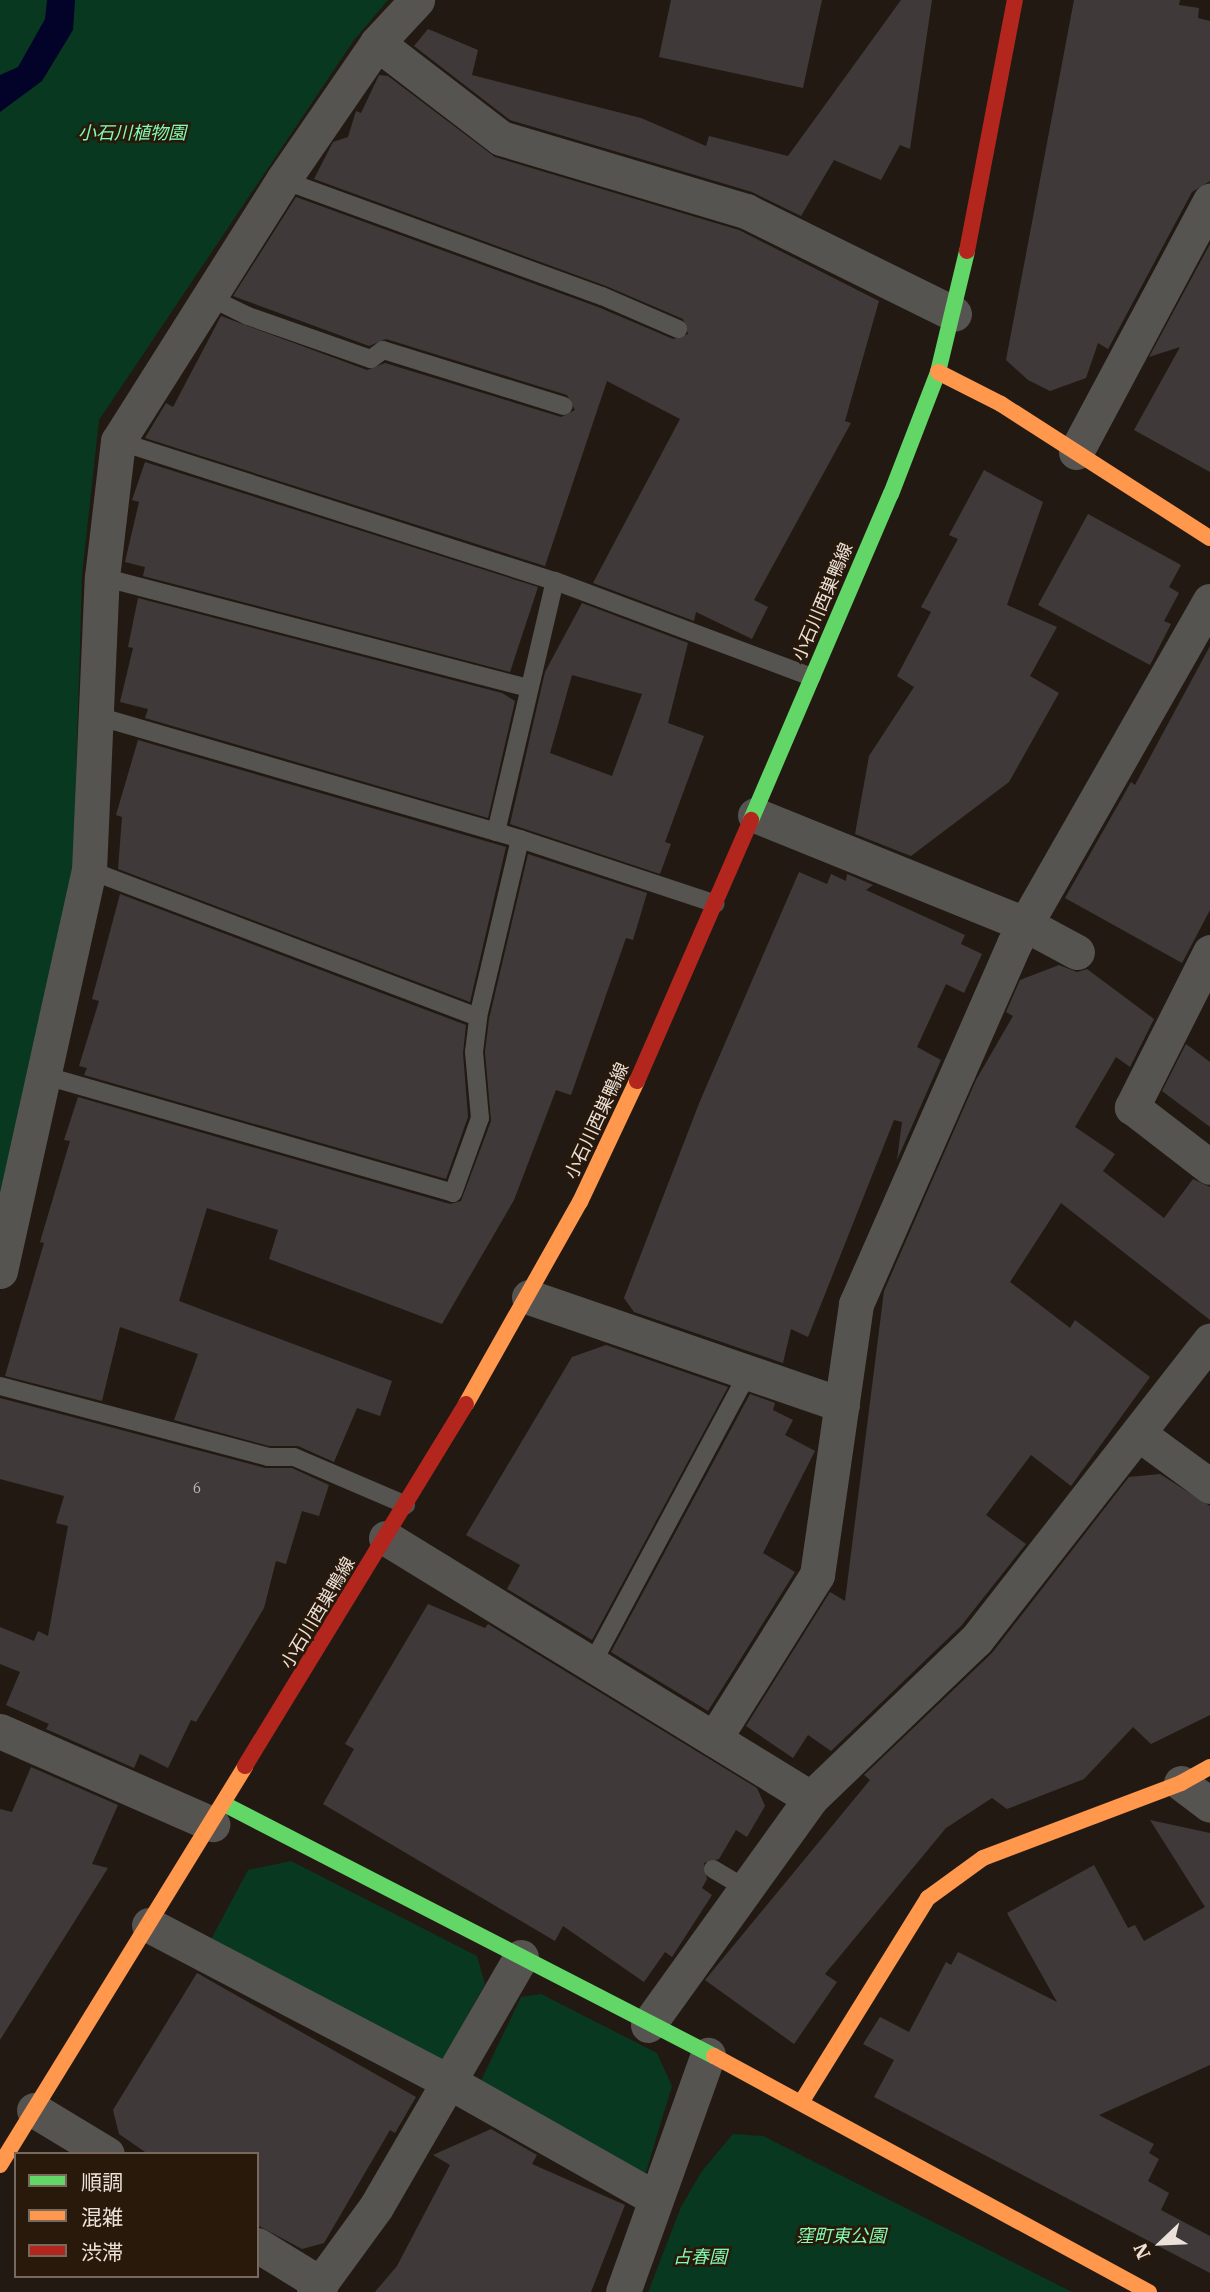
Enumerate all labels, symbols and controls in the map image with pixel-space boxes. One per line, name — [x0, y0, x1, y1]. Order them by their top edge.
park label: 小石川植物園 — [78, 122, 186, 144]
street label: 小石川西巣鴨線 — [788, 540, 858, 664]
street label: 小石川西巣鴨線 — [561, 1059, 633, 1183]
house number: 6 — [193, 1480, 201, 1496]
street label: 小石川西巣鴨線 — [276, 1553, 360, 1673]
legend — [14, 2152, 259, 2278]
text: 順調 — [81, 2168, 123, 2196]
text: 混雑 — [81, 2203, 123, 2231]
north arrow — [1126, 2208, 1196, 2278]
park label: 窪町東公園 — [796, 2225, 886, 2247]
text: 渋滞 — [81, 2238, 123, 2266]
text: N — [1128, 2240, 1156, 2263]
park label: 占春園 — [673, 2246, 727, 2268]

